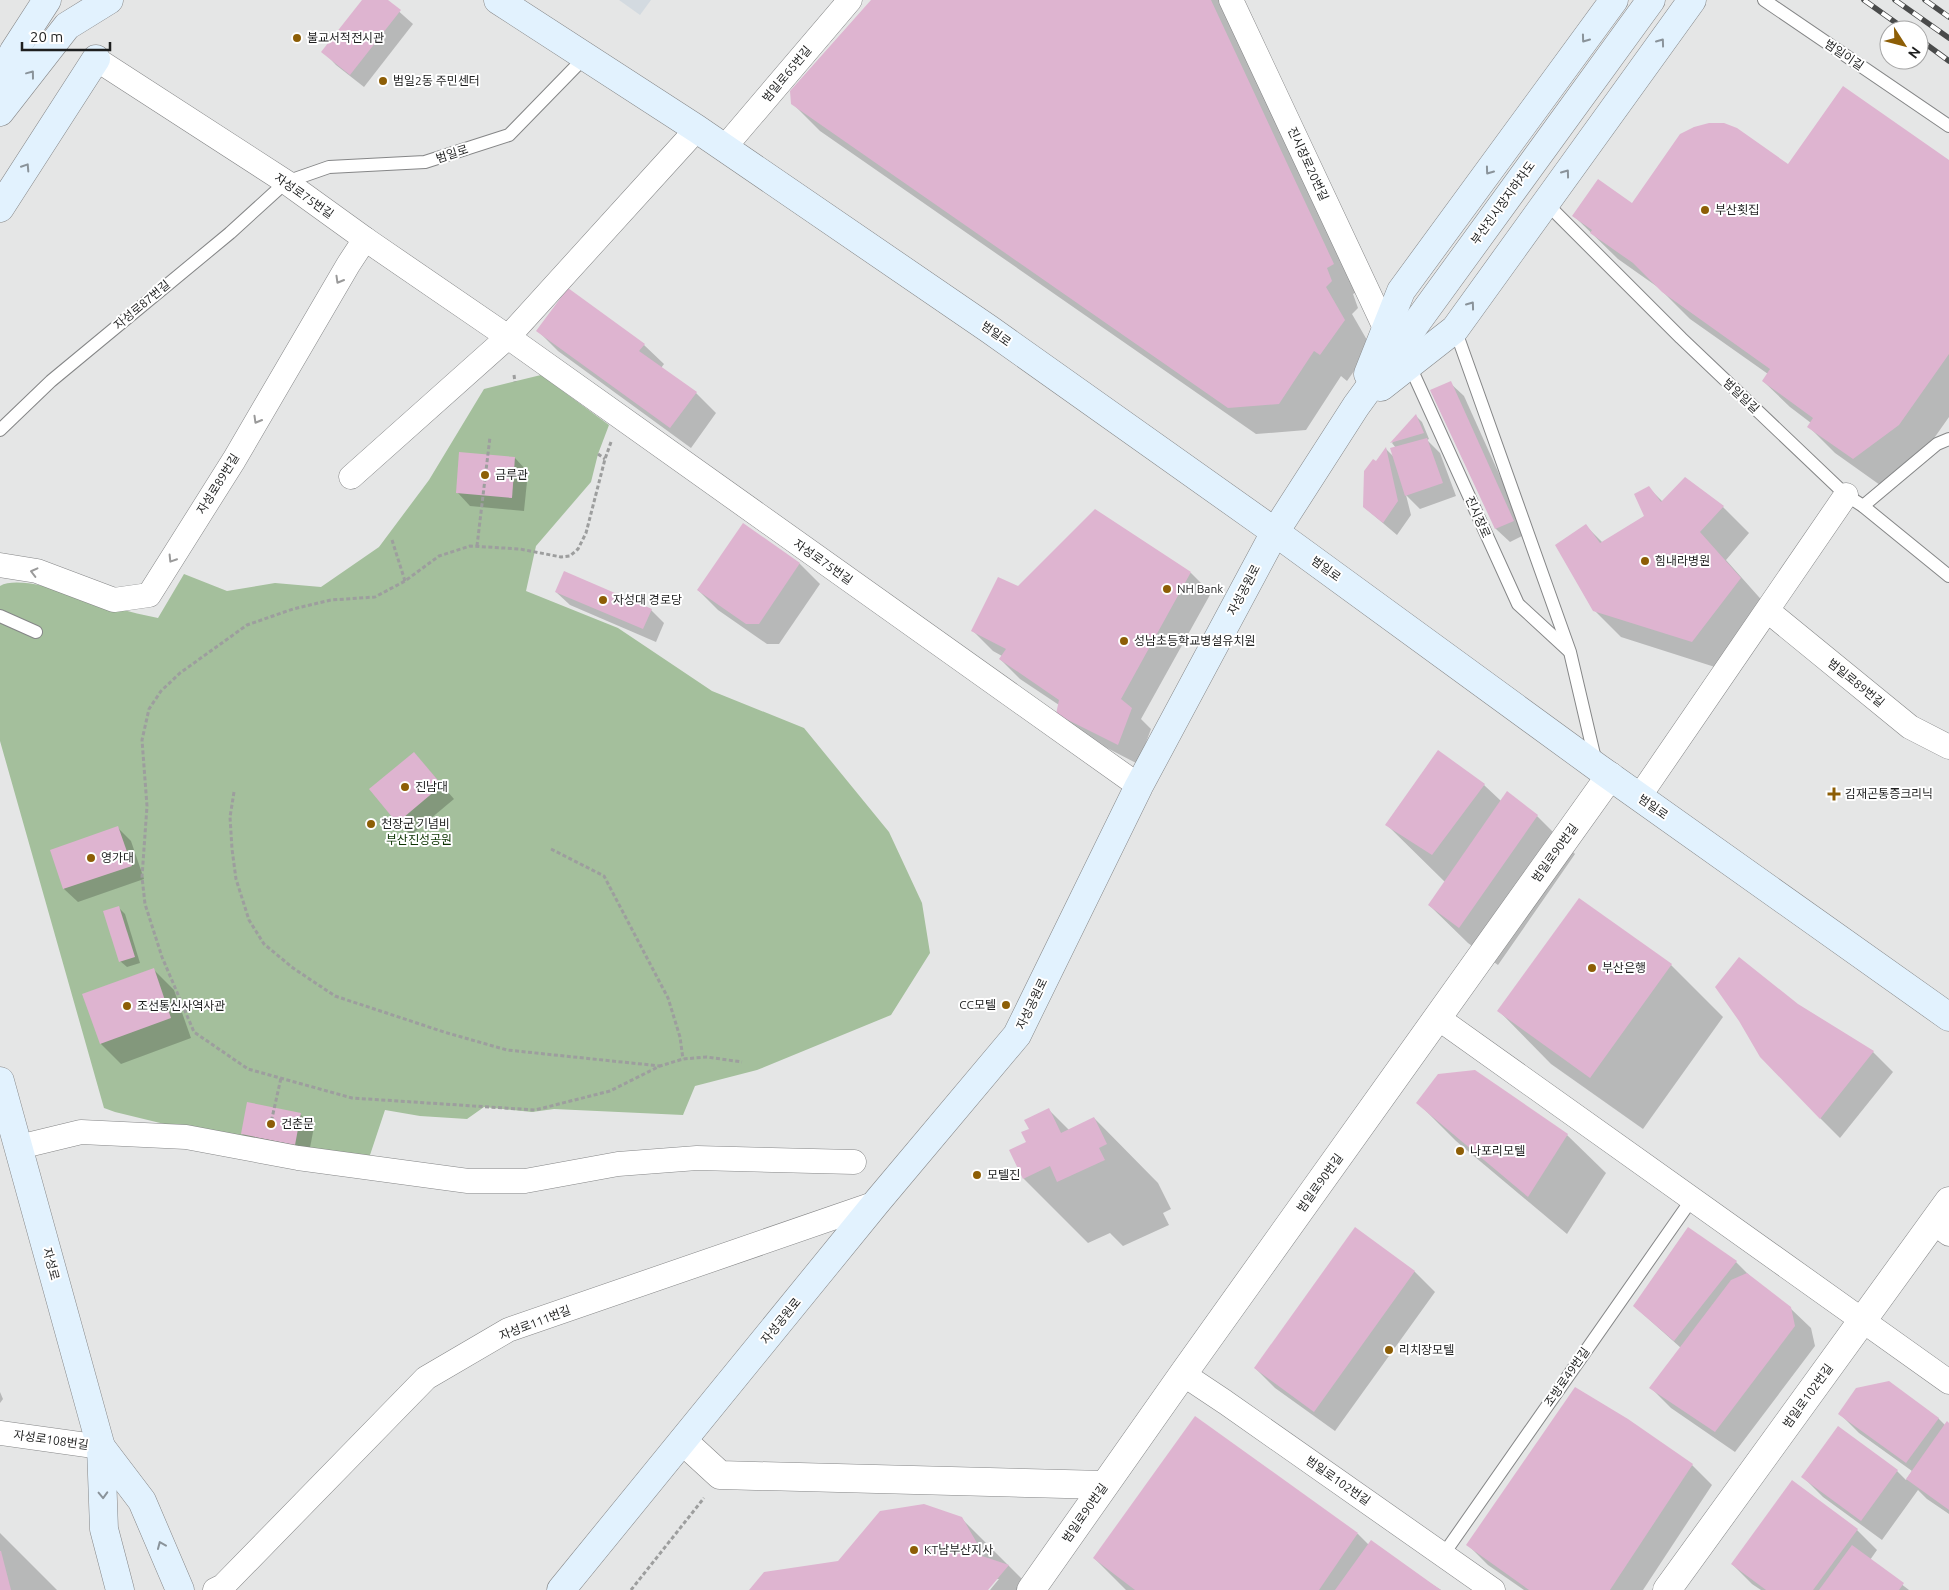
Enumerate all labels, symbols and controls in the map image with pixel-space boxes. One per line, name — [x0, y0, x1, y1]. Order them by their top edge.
scale bar — [22, 20, 110, 52]
north arrow — [1879, 20, 1929, 70]
text: 20 m — [30, 28, 63, 45]
place label: 불교서적전시관 — [307, 31, 384, 44]
marker: 불교서적전시관 — [291, 32, 303, 44]
one-way arrow — [1582, 33, 1591, 43]
street label: 범일이길 — [1822, 37, 1866, 72]
one-way arrow — [1656, 39, 1664, 48]
street label: 범일로65번길 — [760, 43, 814, 104]
text: N — [1905, 44, 1924, 62]
one-way arrow — [25, 71, 33, 80]
place label: 범일2동 주민센터 — [393, 74, 480, 87]
marker: 범일2동 주민센터 — [377, 75, 389, 87]
street label: 진시장로20번길 — [1286, 125, 1331, 203]
street label: 범일로 — [434, 142, 470, 165]
street label: 부산진시장지하차도 — [1468, 159, 1537, 247]
one-way arrow — [20, 163, 30, 172]
one-way arrow — [1486, 165, 1495, 175]
one-way arrow — [1560, 169, 1569, 179]
street label: 자성로75번길 — [272, 171, 336, 221]
place label: 부산횟집 — [1715, 203, 1759, 216]
marker: 부산횟집 — [1699, 204, 1711, 216]
one-way arrow — [335, 275, 345, 284]
street label: 자성로87번길 — [111, 278, 172, 332]
one-way arrow — [1465, 301, 1474, 311]
street label: 범일로 — [979, 319, 1014, 348]
street label: 범일일길 — [1721, 376, 1762, 415]
one-way arrow — [253, 415, 263, 424]
street label: 자성로89번길 — [194, 451, 241, 516]
place label: 금루관 — [495, 468, 528, 481]
marker: 금루관 — [479, 469, 491, 481]
street label: 진시장로 — [1464, 494, 1493, 540]
street label: 자성로75번길 — [791, 537, 855, 587]
one-way arrow — [168, 554, 178, 563]
street label: 범일로 — [1309, 554, 1344, 584]
place label: 힘내라병원 — [1655, 554, 1710, 567]
marker: 힘내라병원 — [1639, 555, 1651, 567]
street label: 자성공원로 — [1225, 562, 1262, 617]
one-way arrow — [30, 567, 39, 578]
place label: NH Bank — [1177, 582, 1223, 595]
marker: NH Bank — [1161, 583, 1173, 595]
place label: 자성대 경로당 — [613, 593, 682, 606]
marker: 자성대 경로당 — [597, 594, 609, 606]
place label: 성남초등학교병설유치원 — [1134, 634, 1255, 647]
marker: 성남초등학교병설유치원 — [1118, 635, 1130, 647]
street label: 범일로89번길 — [1826, 656, 1887, 709]
place label: 진남대 — [415, 780, 448, 793]
marker: 진남대 — [399, 781, 411, 793]
marker: 김재곤통증크리닉 — [1827, 787, 1841, 801]
place label: 김재곤통증크리닉 — [1845, 787, 1933, 800]
street label: 범일로 — [1636, 792, 1671, 821]
place label: 천장군 기념비 — [381, 817, 450, 830]
marker: 천장군 기념비 — [365, 818, 377, 830]
street label: 범일로90번길 — [1529, 821, 1580, 884]
park label: 부산진성공원 — [386, 833, 452, 846]
place label: 영가대 — [101, 851, 134, 864]
marker: 영가대 — [85, 852, 97, 864]
place label: 부산은행 — [1602, 961, 1646, 974]
marker: 부산은행 — [1586, 962, 1598, 974]
street label: 자성공원로 — [1014, 976, 1049, 1031]
place label: CC모텔 — [959, 998, 996, 1011]
place label: 조선통신사역사관 — [137, 999, 225, 1012]
marker: CC모텔 — [1000, 999, 1012, 1011]
marker: 조선통신사역사관 — [121, 1000, 133, 1012]
place label: 건춘문 — [281, 1117, 314, 1130]
marker: 건춘문 — [265, 1118, 277, 1130]
place label: 나포리모텔 — [1470, 1144, 1525, 1157]
marker: 나포리모텔 — [1454, 1145, 1466, 1157]
street label: 범일로90번길 — [1294, 1151, 1345, 1214]
place label: 모텔진 — [987, 1168, 1020, 1181]
marker: 모텔진 — [971, 1169, 983, 1181]
street label: 자성로 — [41, 1246, 62, 1282]
street label: 자성공원로 — [758, 1295, 803, 1346]
street label: 자성로111번길 — [497, 1303, 572, 1342]
place label: 리치장모텔 — [1399, 1343, 1454, 1356]
marker: 리치장모텔 — [1383, 1344, 1395, 1356]
street label: 조방로49번길 — [1542, 1345, 1592, 1409]
street label: 범일로102번길 — [1780, 1361, 1835, 1430]
street label: 자성로108번길 — [13, 1428, 89, 1451]
street label: 범일로102번길 — [1304, 1454, 1373, 1508]
street label: 범일로90번길 — [1060, 1481, 1110, 1545]
one-way arrow — [97, 1492, 108, 1500]
one-way arrow — [156, 1541, 167, 1550]
place label: KT남부산지사 — [924, 1543, 993, 1556]
marker: KT남부산지사 — [908, 1544, 920, 1556]

